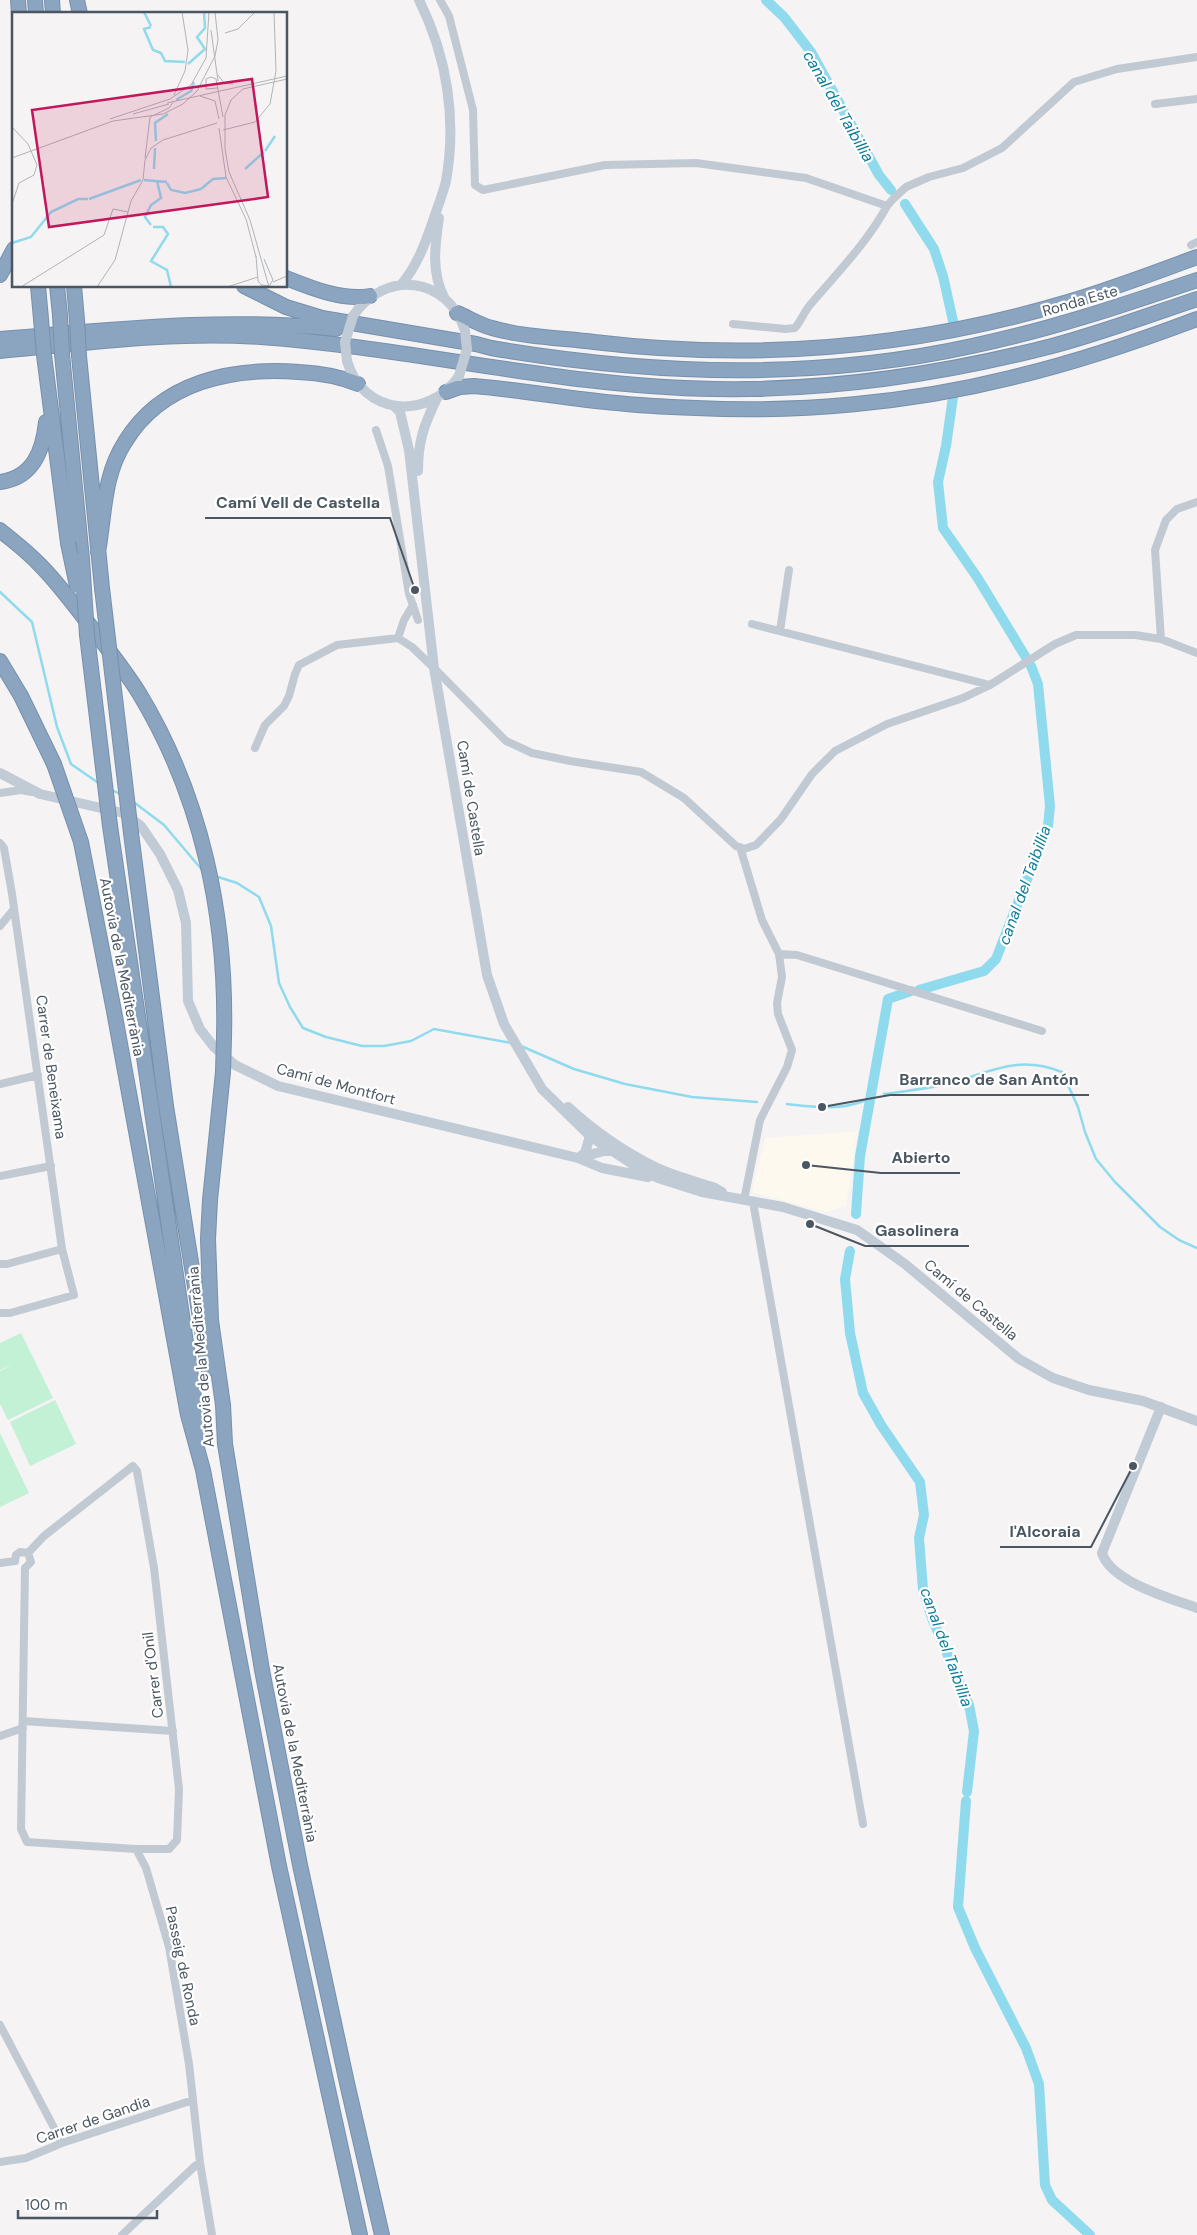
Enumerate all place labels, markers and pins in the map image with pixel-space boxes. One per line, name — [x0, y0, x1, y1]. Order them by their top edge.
callout: Camí Vell de Castella — [205, 487, 390, 518]
callout: Barranco de San Antón — [890, 1064, 1089, 1095]
callout: Abierto — [881, 1142, 960, 1173]
callout: Gasolinera — [865, 1215, 969, 1246]
callout: l'Alcoraia — [1000, 1516, 1091, 1547]

